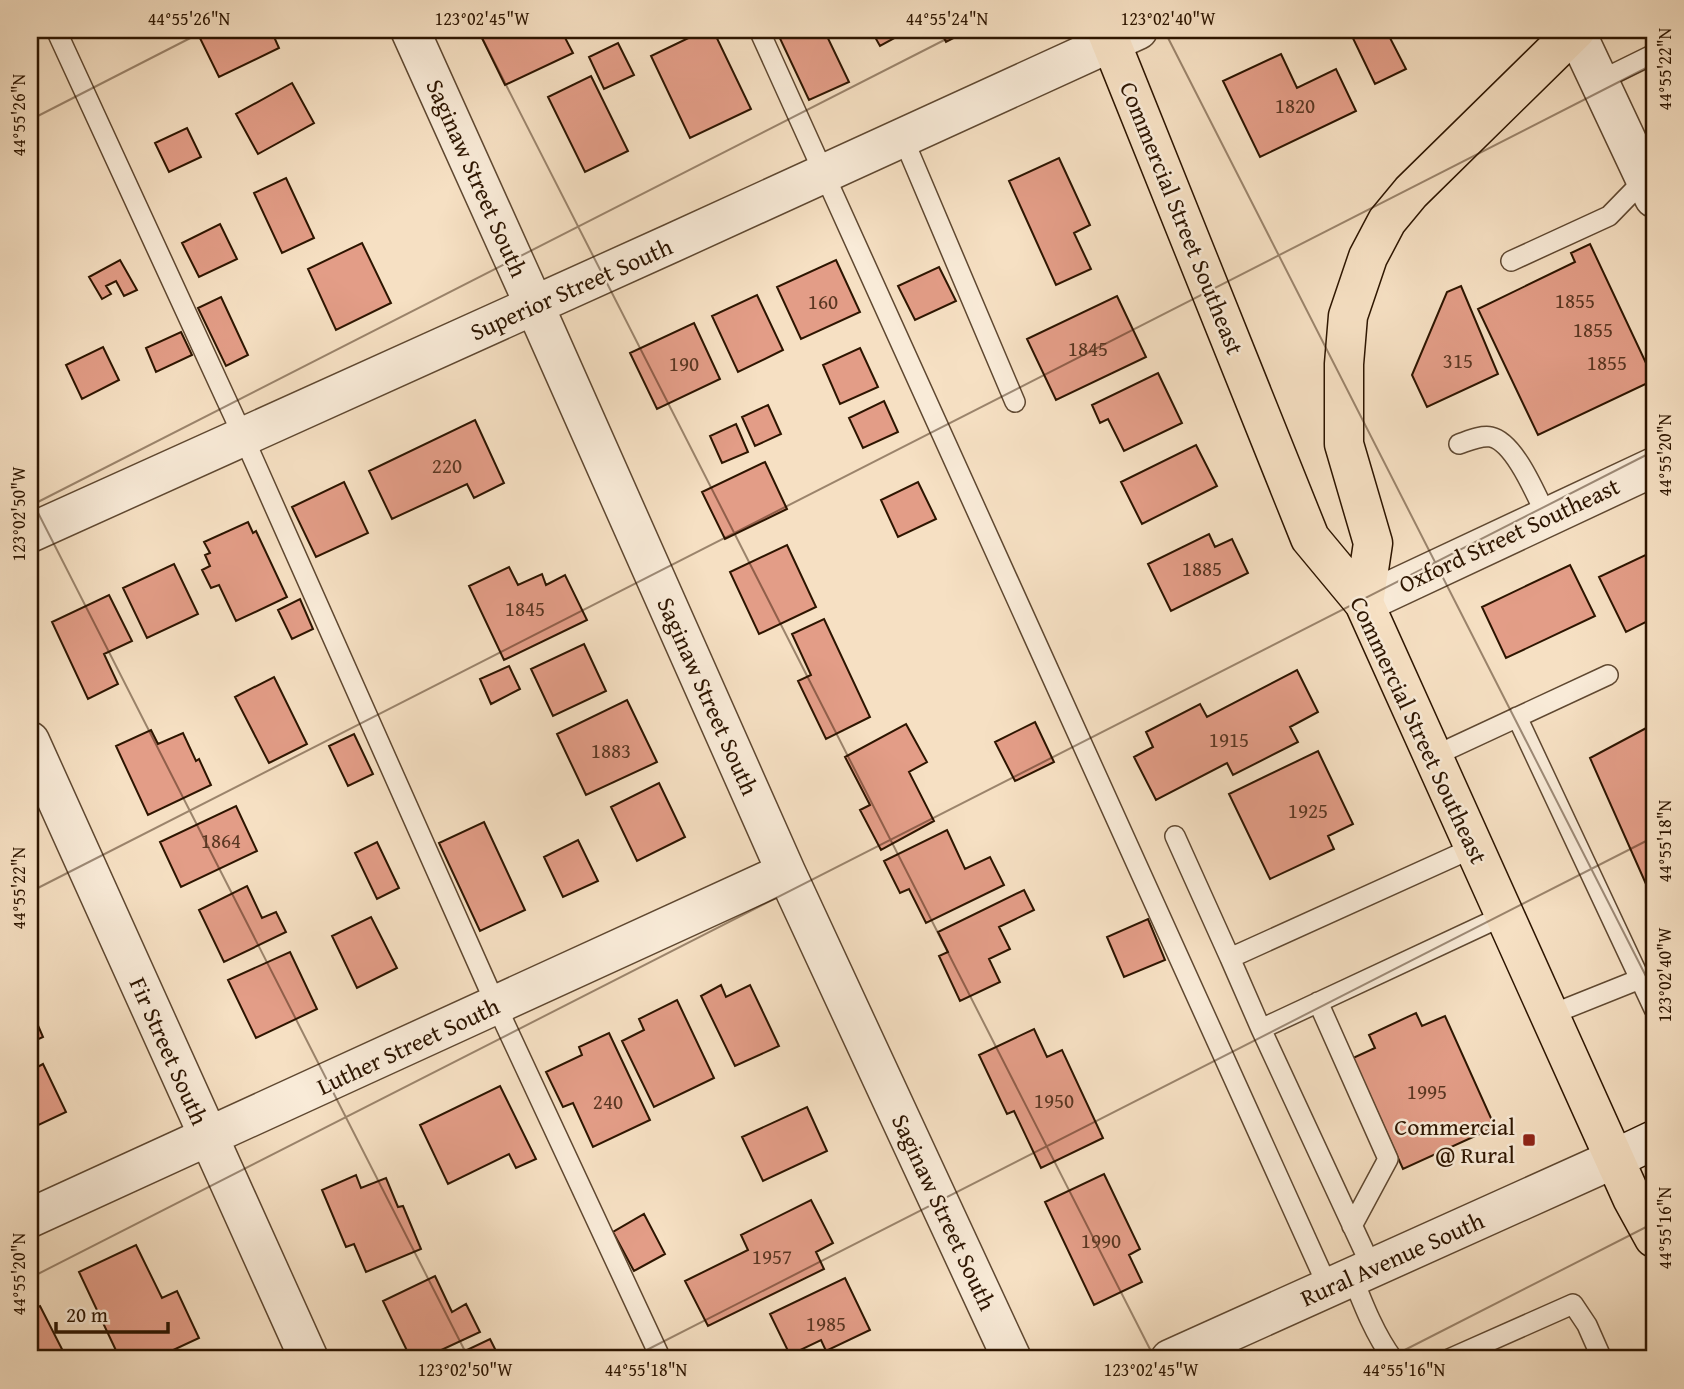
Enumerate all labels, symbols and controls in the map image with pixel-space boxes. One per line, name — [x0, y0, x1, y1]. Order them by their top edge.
text: 44°55'26"N — [148, 5, 231, 32]
text: 123°02'45"W — [435, 5, 530, 32]
text: 44°55'24"N — [906, 5, 989, 32]
text: 123°02'40"W — [1121, 5, 1216, 32]
text: 44°55'22"N — [1651, 27, 1678, 110]
text: 44°55'26"N — [5, 73, 32, 156]
street label: Saginaw Street South — [418, 73, 537, 283]
street label: Commercial Street Southeast — [1111, 76, 1253, 360]
house number: 1820 — [1275, 90, 1315, 121]
street label: Superior Street South — [464, 228, 678, 349]
house number: 1855 — [1555, 285, 1595, 316]
house number: 160 — [808, 286, 838, 317]
house number: 1855 — [1573, 314, 1613, 345]
house number: 1845 — [1068, 333, 1108, 364]
house number: 315 — [1443, 345, 1473, 376]
house number: 1855 — [1587, 347, 1627, 378]
house number: 190 — [669, 348, 699, 379]
text: 44°55'20"N — [1651, 413, 1678, 496]
house number: 220 — [432, 450, 462, 481]
text: 123°02'50"W — [5, 466, 32, 561]
street label: Oxford Street Southeast — [1393, 468, 1626, 602]
house number: 1885 — [1182, 553, 1222, 584]
street label: Commercial Street Southeast — [1342, 590, 1497, 870]
street label: Saginaw Street South — [649, 591, 768, 801]
house number: 1845 — [505, 593, 545, 624]
house number: 1915 — [1209, 724, 1249, 755]
house number: 1883 — [591, 735, 631, 766]
house number: 1925 — [1288, 795, 1328, 826]
text: 44°55'18"N — [1651, 799, 1678, 882]
house number: 1864 — [201, 825, 241, 856]
text: 44°55'22"N — [5, 846, 32, 929]
text: 123°02'40"W — [1651, 927, 1678, 1022]
street label: Fir Street South — [121, 971, 217, 1131]
street label: Luther Street South — [311, 988, 506, 1104]
house number: 1995 — [1407, 1076, 1447, 1107]
house number: 1950 — [1034, 1085, 1074, 1116]
house number: 240 — [593, 1086, 623, 1117]
street label: Saginaw Street South — [883, 1108, 1005, 1317]
place label: Commercial @ Rural — [1394, 1109, 1515, 1172]
marker: Commercial @ Rural — [1521, 1132, 1537, 1148]
text: 44°55'16"N — [1651, 1186, 1678, 1269]
street label: Rural Avenue South — [1295, 1203, 1490, 1315]
house number: 1990 — [1081, 1225, 1121, 1256]
text: 44°55'20"N — [5, 1232, 32, 1315]
house number: 1957 — [752, 1241, 792, 1272]
scale bar — [56, 1291, 168, 1335]
text: 20 m — [66, 1299, 108, 1330]
house number: 1985 — [806, 1308, 846, 1339]
text: 123°02'50"W — [418, 1356, 513, 1383]
text: 44°55'18"N — [605, 1356, 688, 1383]
text: 123°02'45"W — [1104, 1356, 1199, 1383]
text: 44°55'16"N — [1363, 1356, 1446, 1383]

